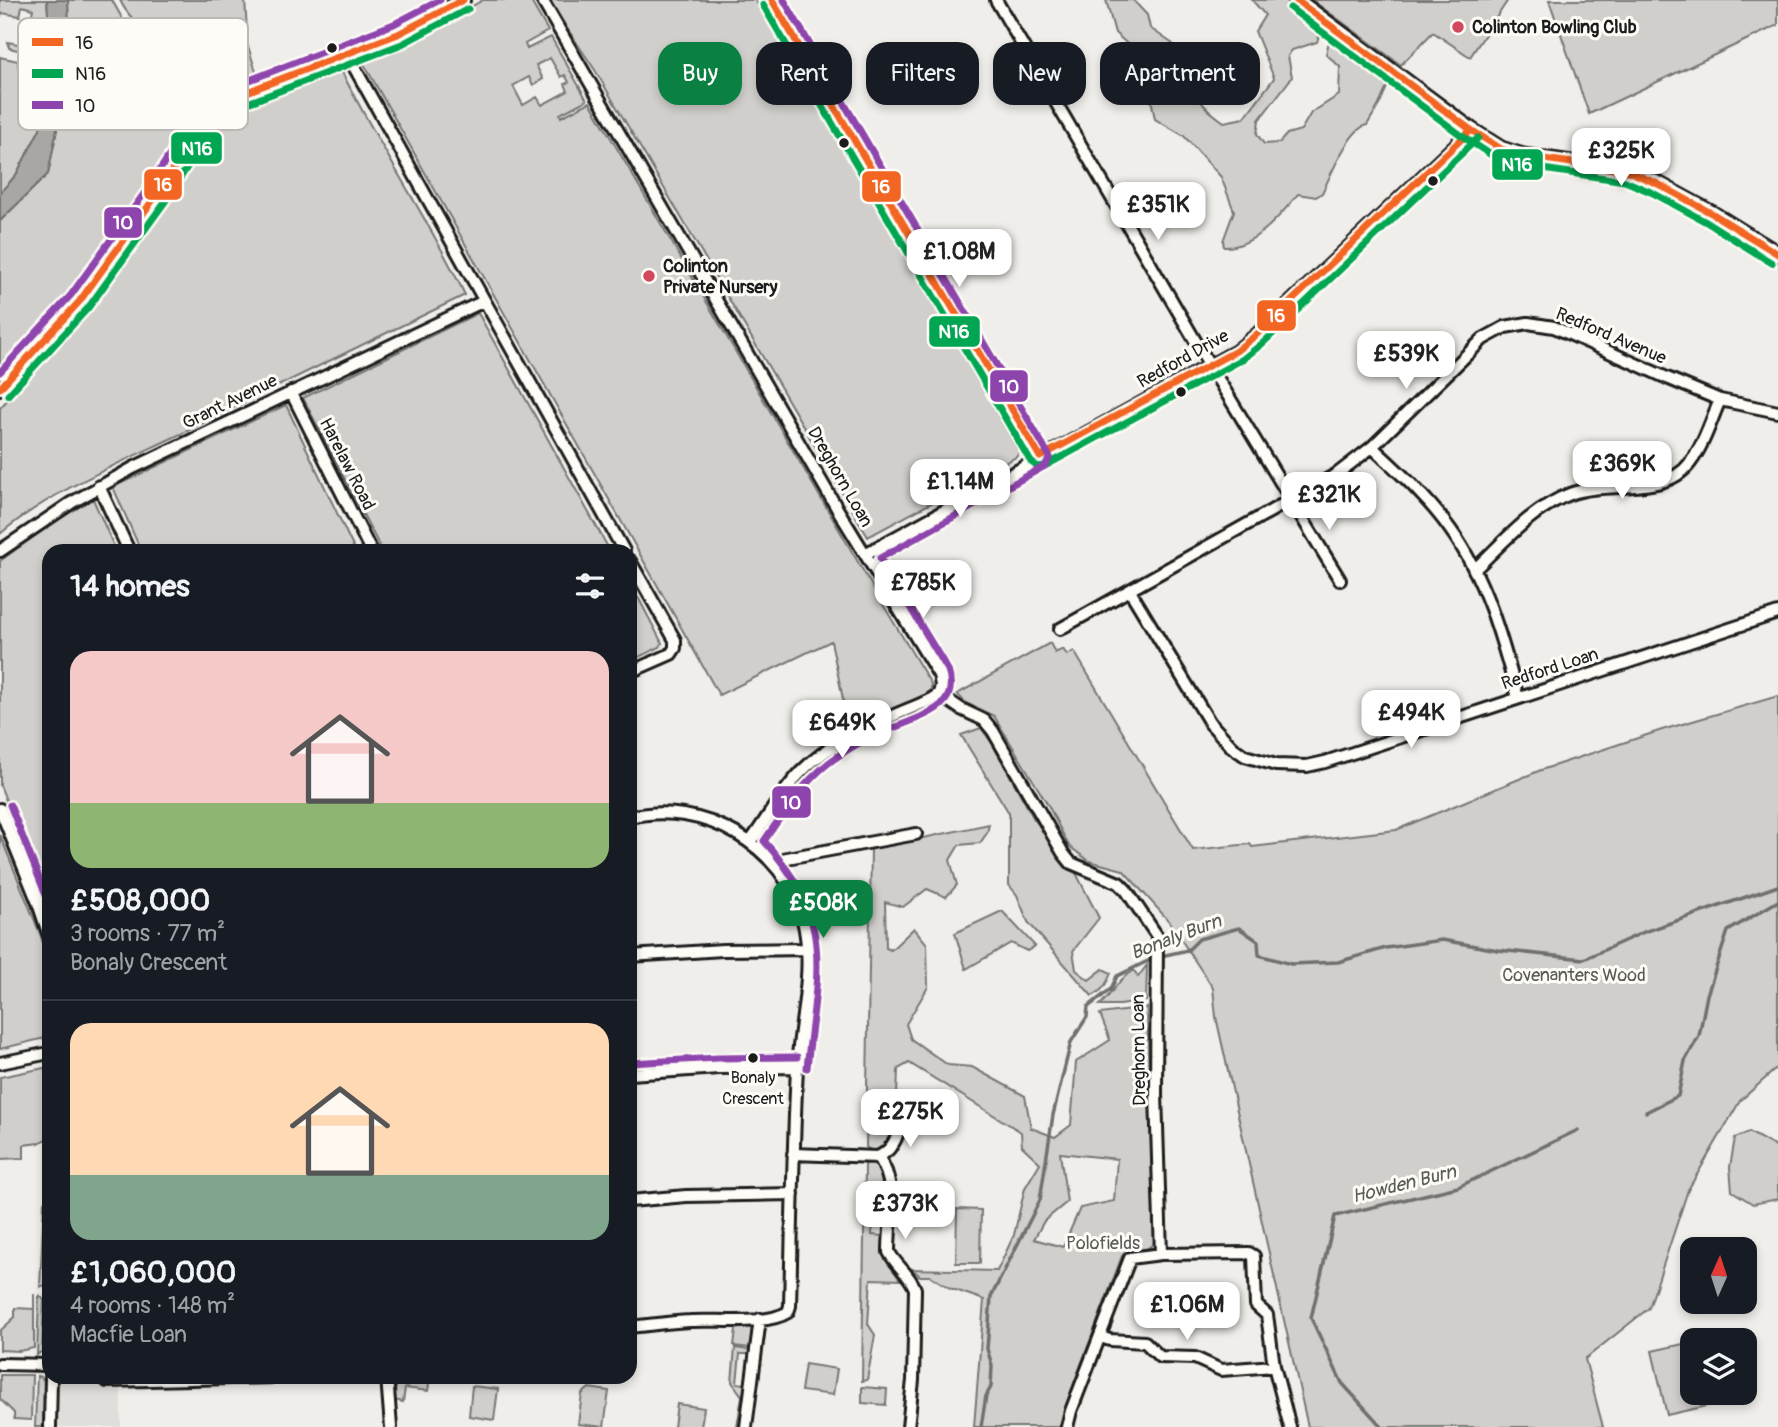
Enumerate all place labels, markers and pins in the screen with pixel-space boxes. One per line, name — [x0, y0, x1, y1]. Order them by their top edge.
place label: Colinton Bowling Club — [1472, 16, 1637, 39]
marker: Colinton Bowling Club — [1450, 19, 1466, 35]
unlabelled marker — [325, 41, 339, 55]
pin: £325K — [1572, 128, 1670, 188]
unlabelled marker — [837, 136, 851, 150]
unlabelled marker — [1426, 174, 1440, 188]
pin: £351K — [1109, 182, 1207, 242]
pin: £1.08M — [902, 230, 1016, 289]
place label: Colinton Private Nursery — [663, 255, 778, 299]
marker: Colinton Private Nursery — [641, 268, 657, 284]
pin: £539K — [1357, 332, 1455, 391]
unlabelled marker — [1174, 385, 1188, 399]
pin: £369K — [1573, 442, 1671, 501]
pin: £1.14M — [903, 460, 1017, 519]
pin: £321K — [1280, 472, 1378, 532]
pin: £785K — [874, 560, 972, 620]
pin: £494K — [1362, 690, 1460, 750]
pin: £649K — [793, 700, 891, 760]
pin: £508K — [774, 880, 872, 940]
marker: Bonaly Crescent — [746, 1051, 760, 1065]
place label: Bonaly Crescent — [722, 1068, 784, 1109]
pin: £275K — [861, 1090, 959, 1149]
pin: £373K — [856, 1182, 954, 1241]
pin: £1.06M — [1130, 1282, 1244, 1342]

